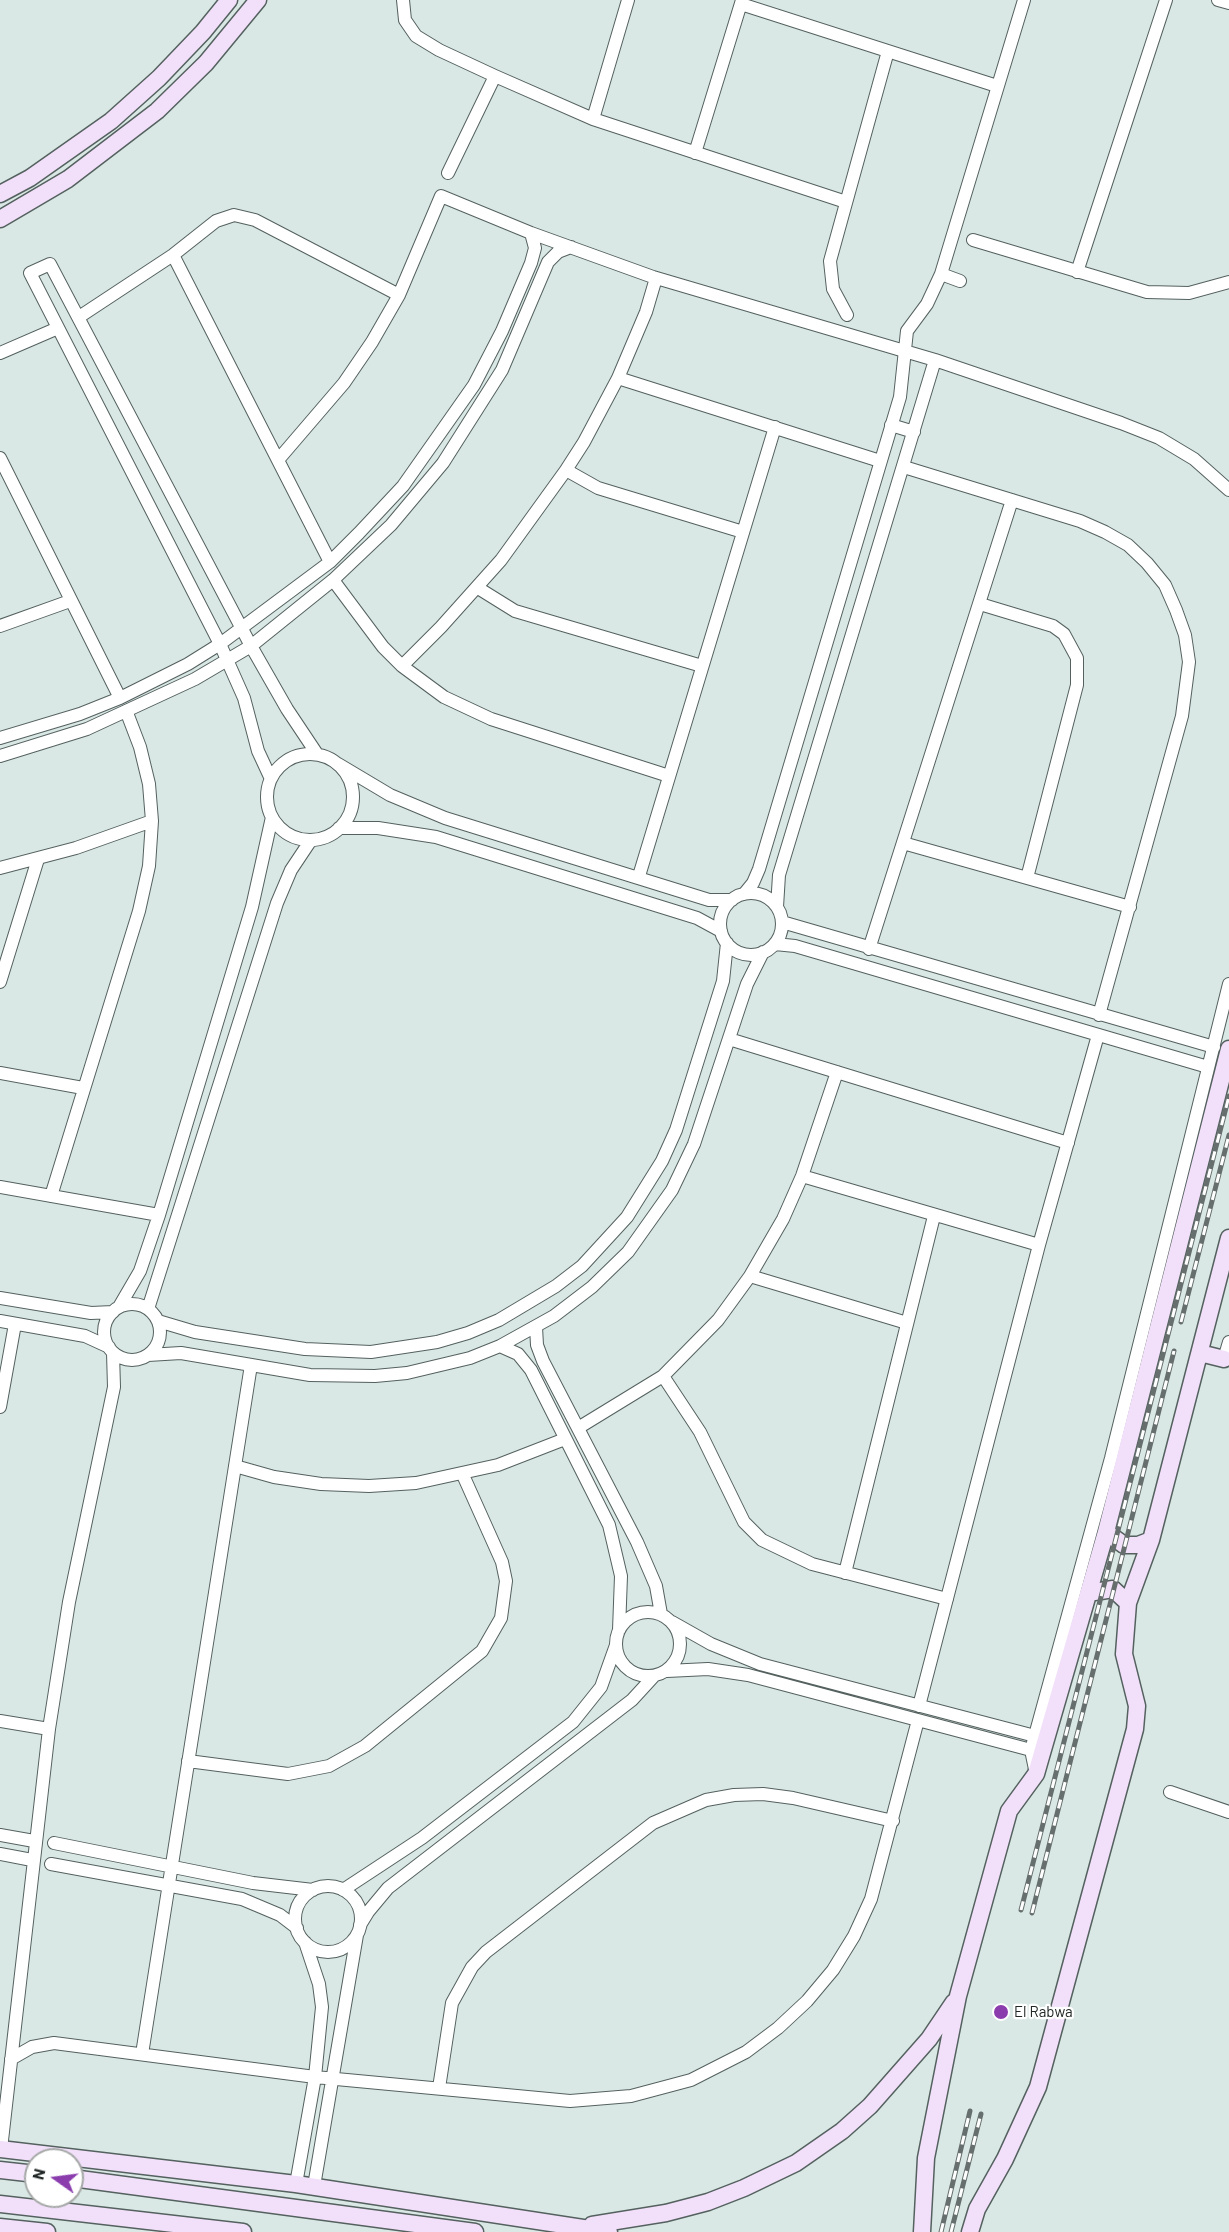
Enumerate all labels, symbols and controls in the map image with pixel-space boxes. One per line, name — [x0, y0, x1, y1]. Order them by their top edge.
marker: El Rabwa — [992, 2003, 1010, 2021]
place label: El Rabwa — [1014, 2003, 1073, 2021]
north arrow — [24, 2148, 84, 2208]
text: N — [27, 2167, 48, 2181]

